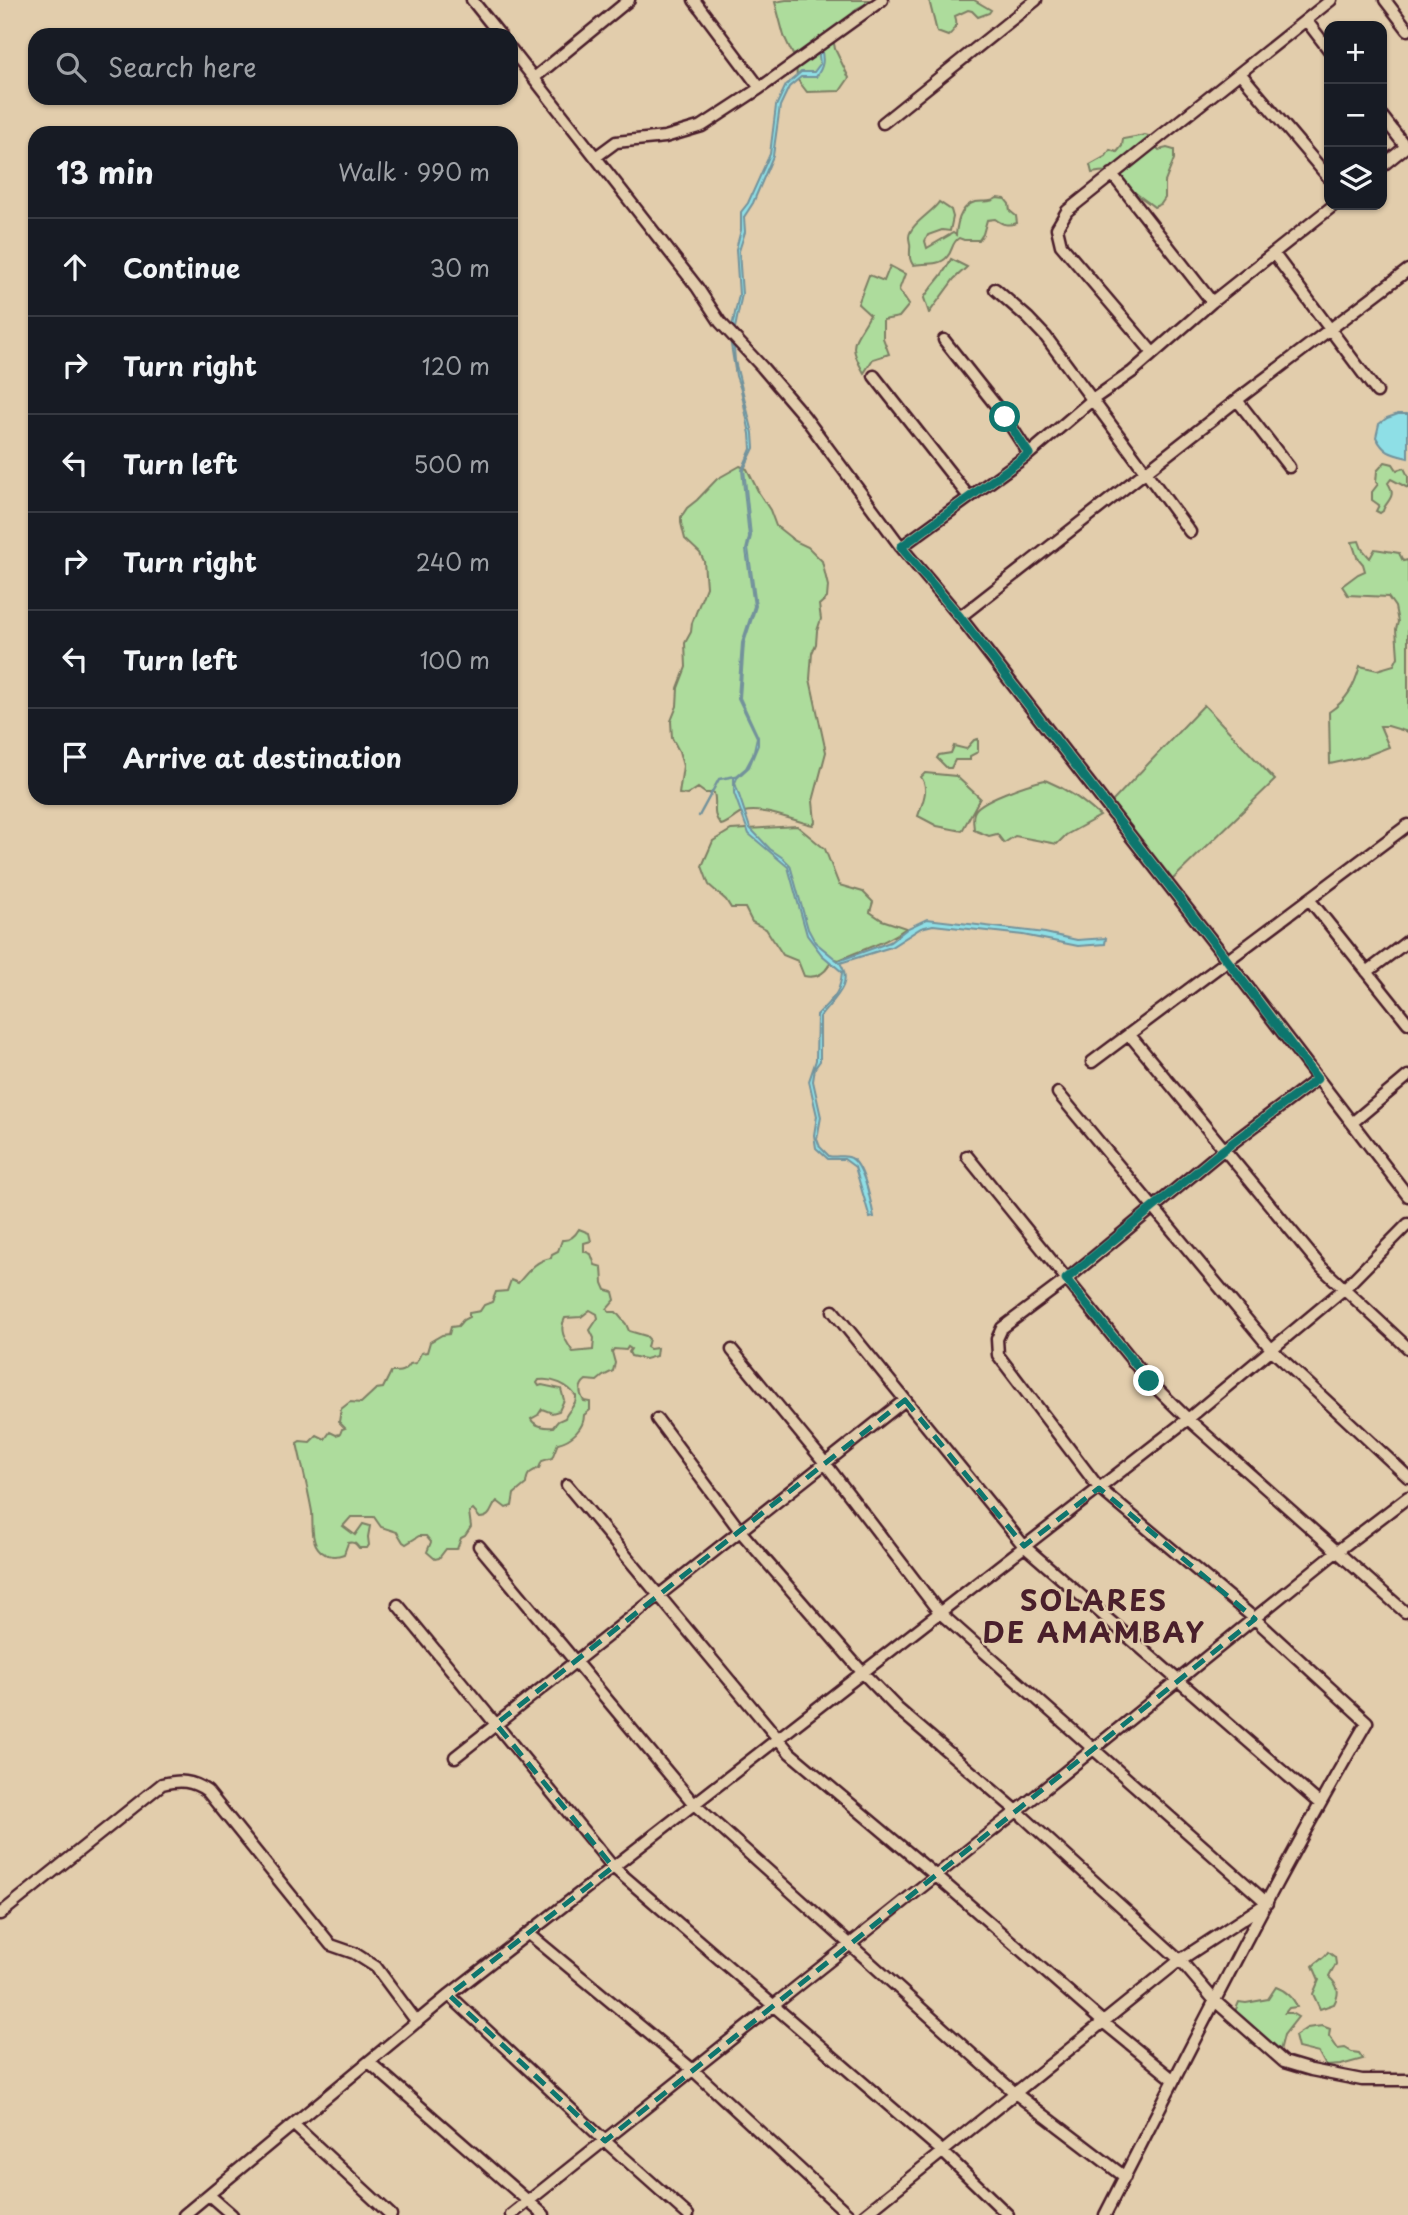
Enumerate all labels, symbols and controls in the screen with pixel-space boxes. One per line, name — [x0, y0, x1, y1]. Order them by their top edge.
map controls — [1324, 21, 1387, 210]
button: + — [1324, 21, 1387, 84]
search box — [28, 28, 518, 105]
text: Search here — [108, 47, 257, 86]
icon: search — [52, 48, 90, 86]
button: − — [1324, 84, 1387, 147]
button: layers — [1324, 147, 1387, 210]
text: 13 min — [56, 149, 154, 194]
text: Walk · 990 m — [338, 154, 490, 189]
icon: ahead — [56, 248, 94, 286]
text: Continue — [123, 248, 240, 287]
text: 30 m — [429, 250, 490, 285]
icon: right — [56, 346, 94, 384]
text: Turn right — [123, 346, 257, 385]
text: 120 m — [422, 348, 490, 383]
route start — [989, 401, 1020, 432]
icon: left — [56, 444, 94, 482]
text: Turn left — [123, 444, 238, 483]
text: 500 m — [413, 446, 490, 481]
icon: right — [56, 542, 94, 580]
text: Turn right — [123, 542, 257, 581]
text: 240 m — [416, 544, 490, 579]
icon: left — [56, 640, 94, 678]
text: Turn left — [123, 640, 238, 679]
text: 100 m — [420, 642, 490, 677]
icon: arrive — [56, 738, 94, 776]
text: Arrive at destination — [123, 738, 402, 777]
route end — [1133, 1365, 1164, 1396]
district label: SOLARES DE AMAMBAY — [983, 1578, 1205, 1653]

